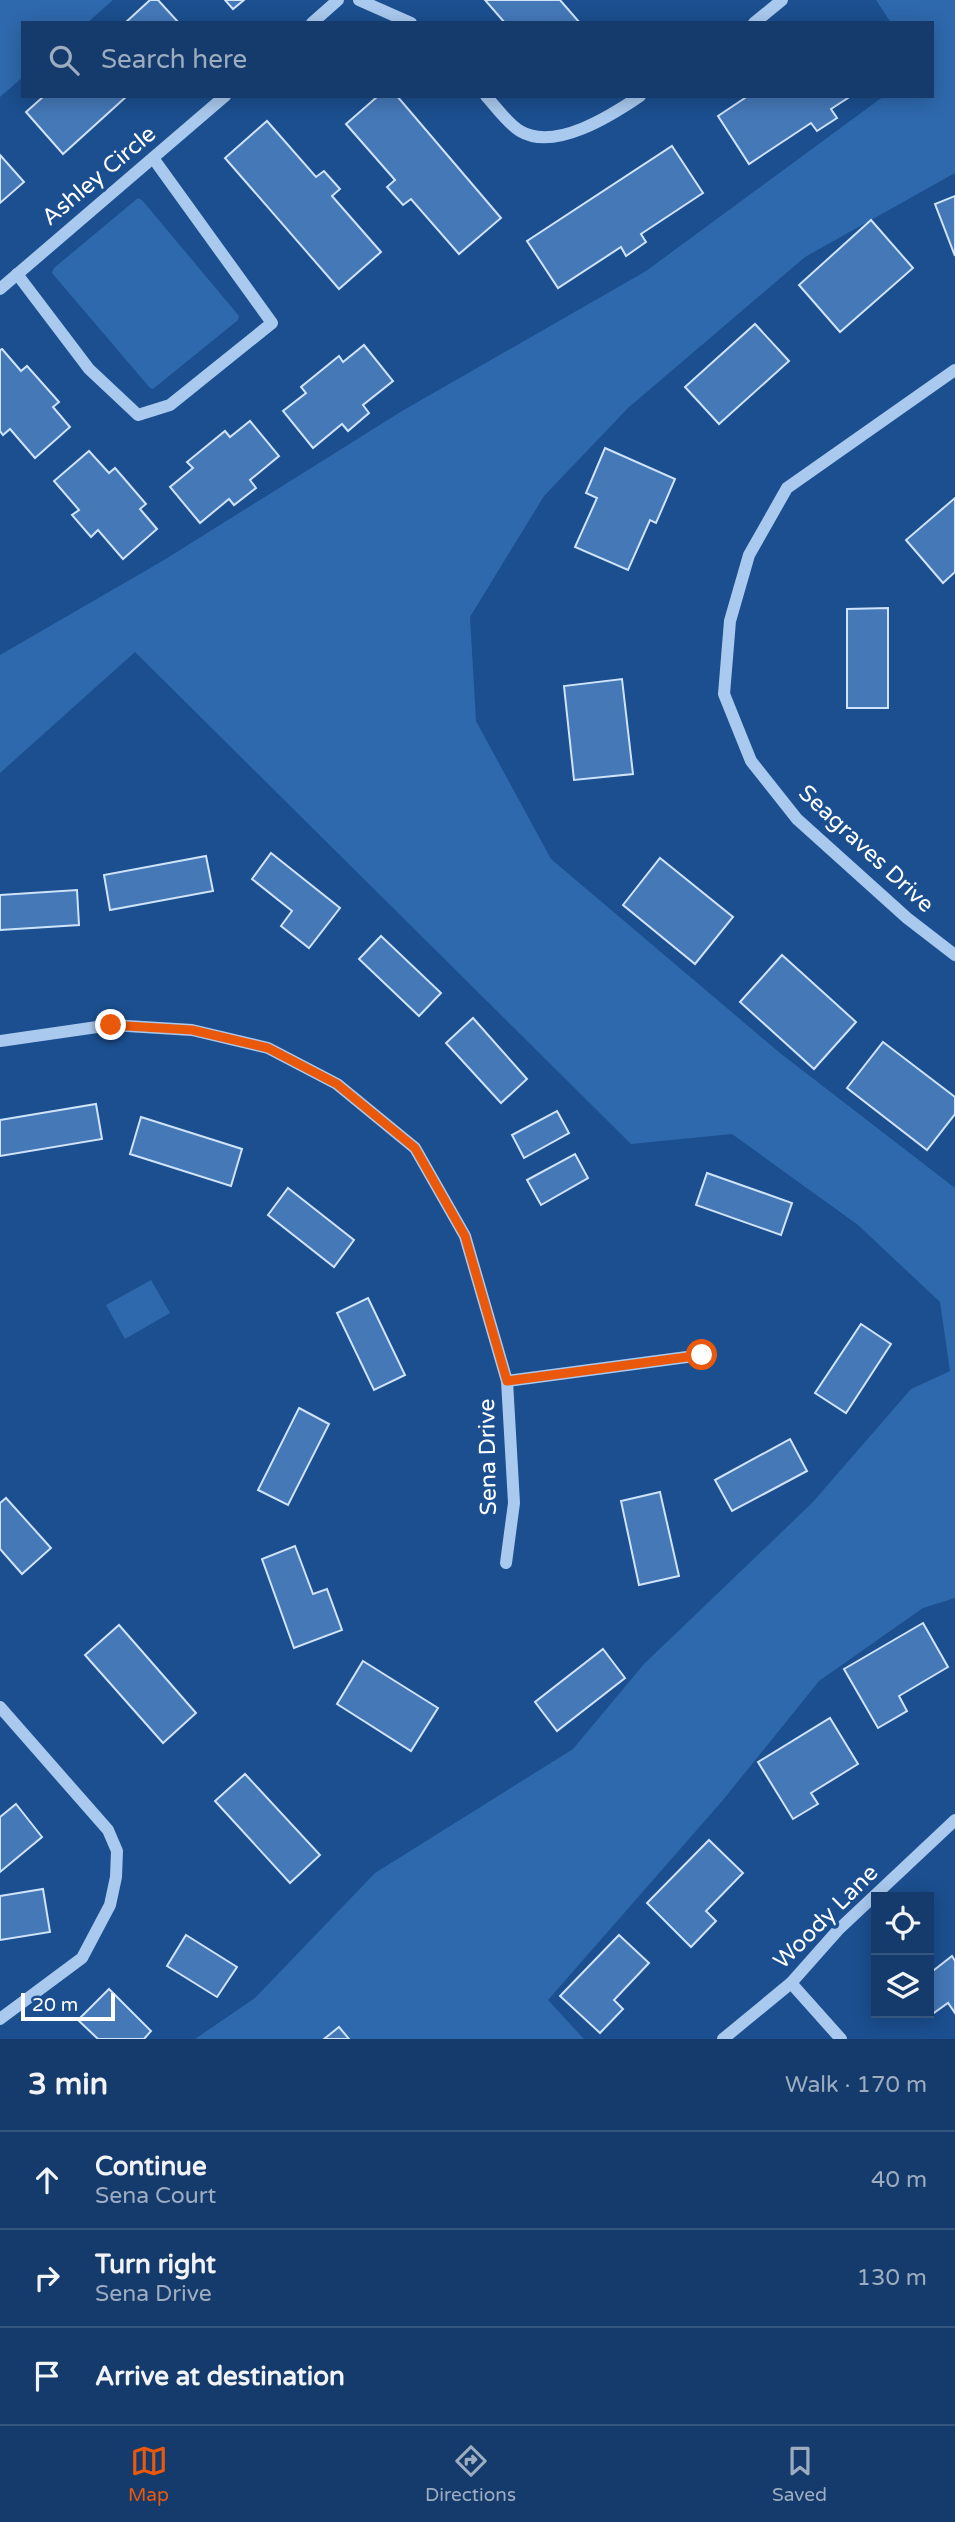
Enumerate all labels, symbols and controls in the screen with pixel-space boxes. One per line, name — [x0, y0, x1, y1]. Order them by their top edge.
search box — [21, 21, 934, 98]
icon: search — [45, 41, 83, 79]
text: Search here — [101, 44, 247, 75]
street label: Ashley Circle — [36, 120, 162, 232]
street label: Seagraves Drive — [793, 779, 939, 919]
route end — [95, 1009, 126, 1040]
route start — [686, 1339, 717, 1370]
street label: Sena Drive — [473, 1398, 503, 1516]
street label: Woody Lane — [768, 1859, 884, 1975]
map controls — [871, 1892, 934, 2018]
button: locate — [871, 1892, 934, 1955]
button: layers — [871, 1955, 934, 2018]
scale bar — [21, 1990, 116, 2022]
text: 20 m — [32, 1994, 78, 2016]
text: 3 min — [28, 2066, 108, 2103]
text: Walk · 170 m — [785, 2071, 927, 2099]
text: Continue — [95, 2151, 207, 2182]
icon: ahead — [28, 2161, 66, 2199]
text: 40 m — [871, 2166, 927, 2194]
text: Sena Court — [95, 2182, 216, 2210]
text: Turn right — [95, 2249, 216, 2280]
icon: right — [28, 2259, 66, 2297]
text: 130 m — [857, 2264, 927, 2292]
text: Sena Drive — [95, 2280, 212, 2308]
icon: arrive — [28, 2357, 66, 2395]
text: Arrive at destination — [95, 2361, 345, 2392]
tab: Map — [128, 2442, 169, 2506]
tab: Directions — [425, 2442, 516, 2506]
tab: Saved — [772, 2442, 827, 2506]

